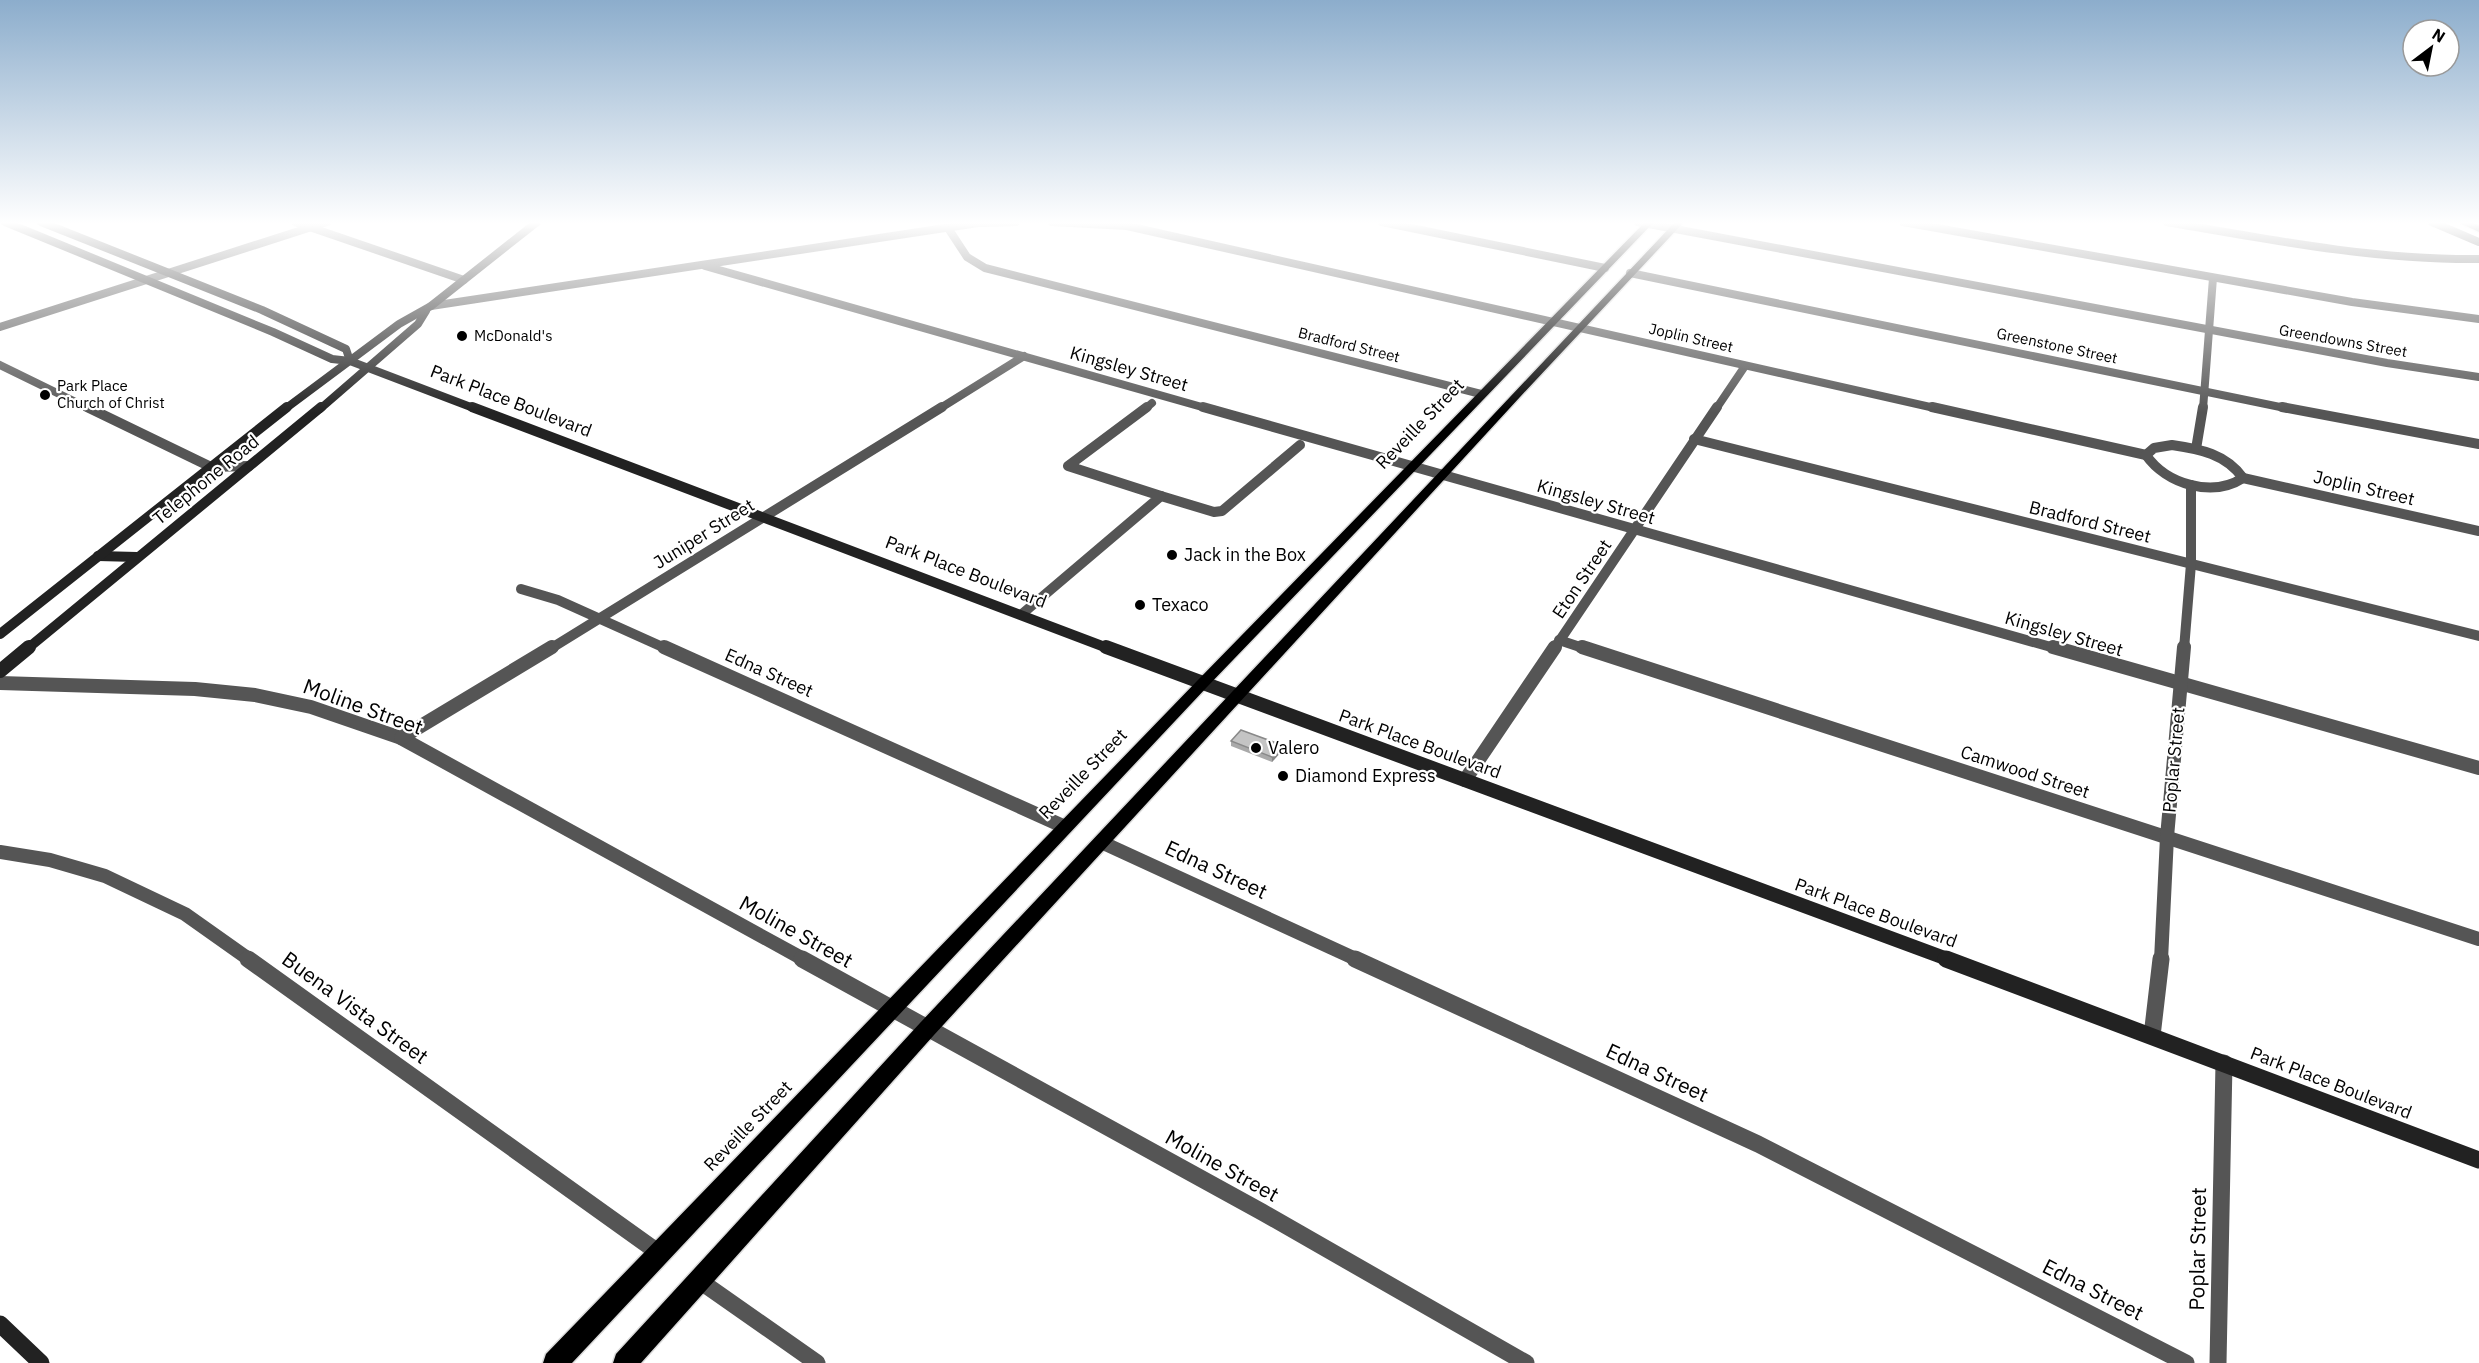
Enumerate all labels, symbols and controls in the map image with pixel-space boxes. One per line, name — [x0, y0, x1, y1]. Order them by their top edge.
north arrow — [2401, 18, 2461, 78]
text: N — [2429, 24, 2449, 47]
street label: Joplin Street — [1647, 319, 1735, 356]
street label: Greendowns Street — [2277, 320, 2409, 361]
street label: Bradford Street — [1296, 323, 1402, 366]
street label: Greenstone Street — [1995, 323, 2119, 368]
place label: McDonald's — [474, 326, 552, 345]
marker: McDonald's — [455, 329, 469, 343]
street label: Kingsley Street — [1067, 341, 1191, 396]
street label: Park Place Boulevard — [427, 359, 595, 442]
street label: Reveille Street — [1371, 373, 1469, 474]
place label: Park Place Church of Christ — [57, 376, 165, 412]
marker: Park Place Church of Christ — [38, 388, 52, 402]
street label: Telephone Road — [148, 430, 264, 530]
street label: Joplin Street — [2311, 465, 2417, 510]
street label: Kingsley Street — [1534, 474, 1658, 529]
street label: Juniper Street — [649, 493, 758, 574]
street label: Bradford Street — [2027, 495, 2153, 548]
street label: Park Place Boulevard — [882, 530, 1050, 613]
street label: Eton Street — [1547, 535, 1616, 623]
place label: Jack in the Box — [1184, 543, 1306, 566]
marker: Jack in the Box — [1165, 548, 1179, 562]
place label: Texaco — [1152, 593, 1209, 616]
marker: Texaco — [1133, 598, 1147, 612]
street label: Kingsley Street — [2002, 606, 2126, 661]
street label: Edna Street — [721, 643, 817, 702]
street label: Moline Street — [299, 671, 427, 741]
street label: Park Place Boulevard — [1336, 703, 1504, 784]
street label: Poplar Street — [2157, 706, 2190, 814]
street label: Reveille Street — [1034, 723, 1132, 824]
place label: Valero — [1268, 736, 1319, 759]
street label: Camwood Street — [1958, 740, 2093, 803]
marker: Valero — [1249, 741, 1263, 755]
place label: Diamond Express — [1295, 764, 1436, 787]
marker: Diamond Express — [1276, 769, 1290, 783]
street label: Edna Street — [1161, 833, 1272, 905]
street label: Park Place Boulevard — [1792, 872, 1960, 953]
street label: Moline Street — [735, 888, 858, 974]
street label: Buena Vista Street — [277, 945, 434, 1070]
street label: Edna Street — [1602, 1036, 1713, 1108]
street label: Park Place Boulevard — [2247, 1041, 2415, 1124]
street label: Reveille Street — [699, 1075, 797, 1176]
street label: Moline Street — [1161, 1122, 1284, 1208]
street label: Poplar Street — [2182, 1187, 2212, 1311]
street label: Edna Street — [2038, 1252, 2149, 1327]

